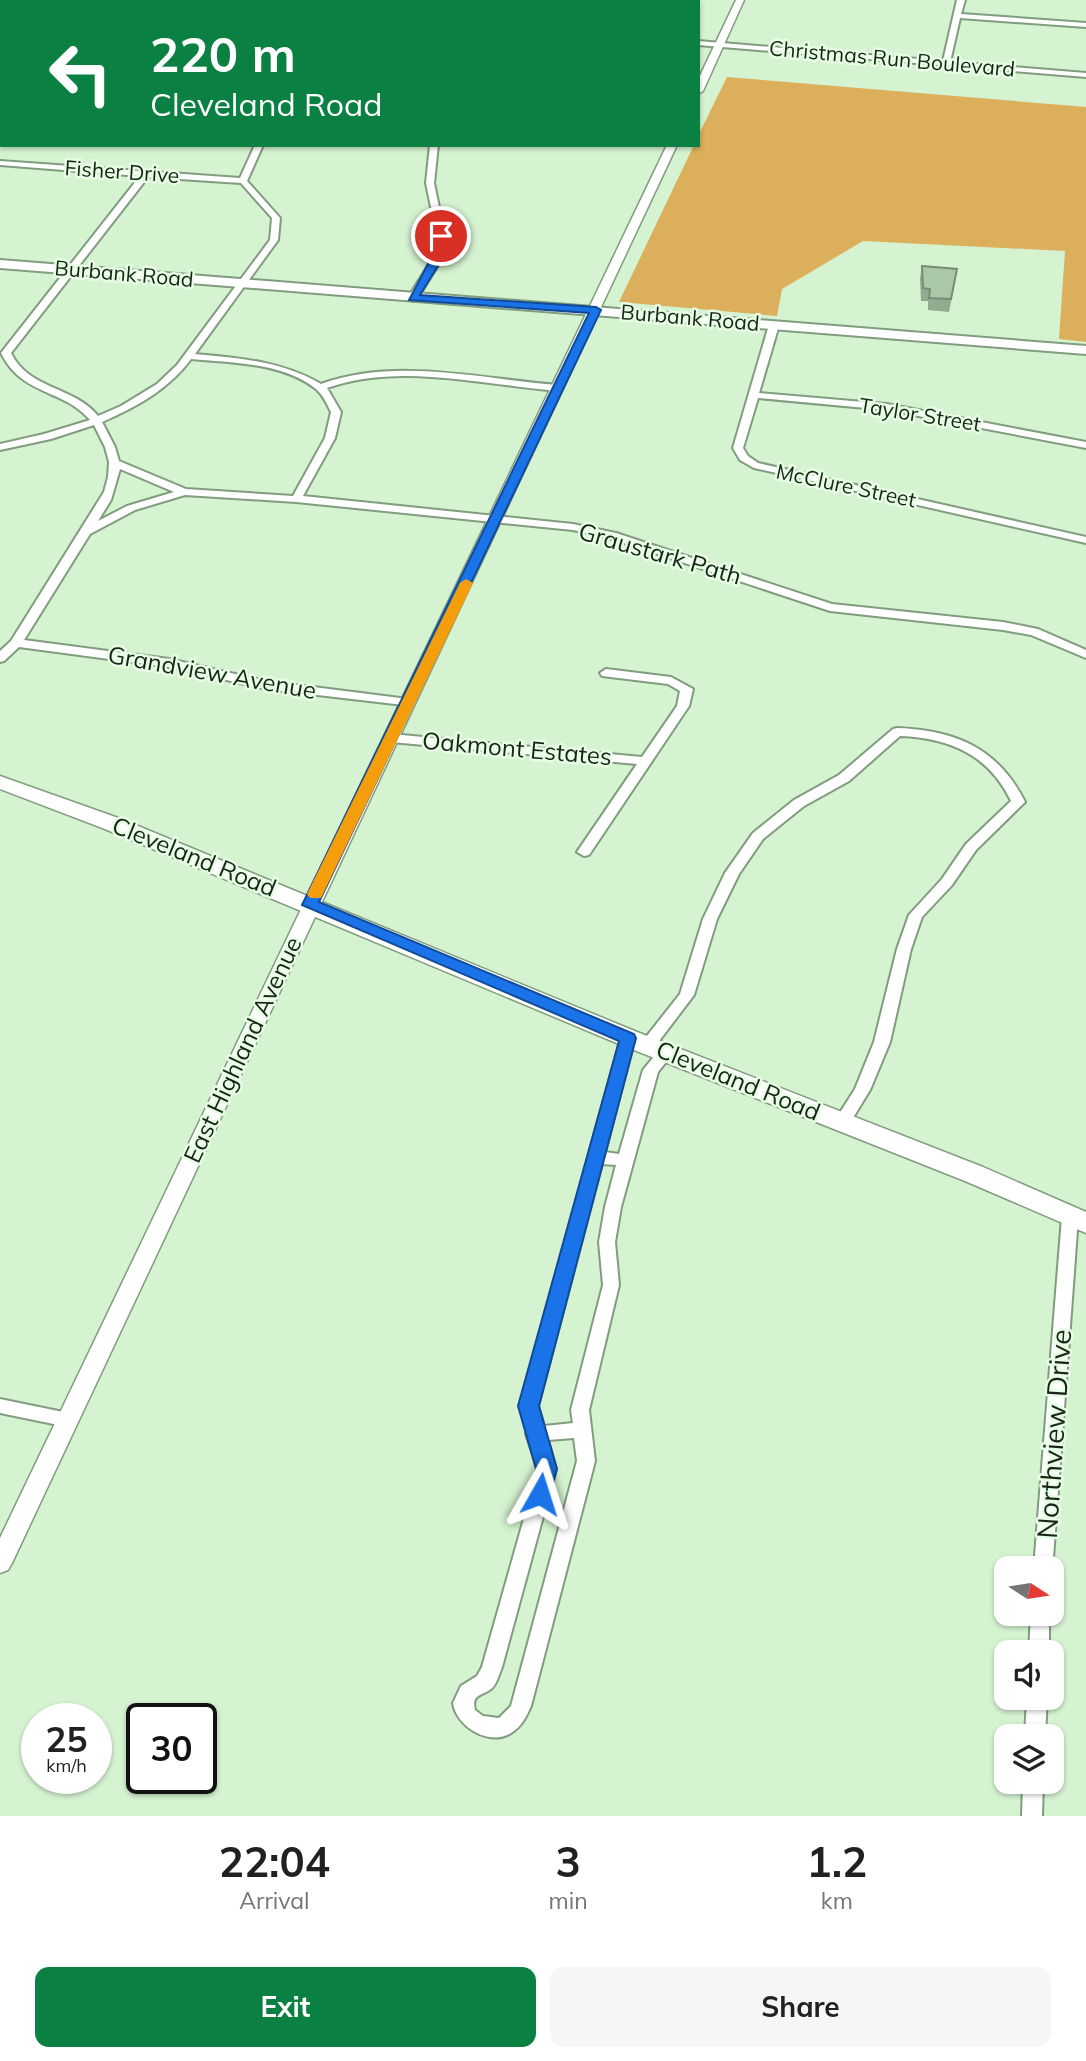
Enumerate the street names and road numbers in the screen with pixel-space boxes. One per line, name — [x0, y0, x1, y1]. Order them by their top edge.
street label: Christmas Run Boulevard — [768, 34, 1016, 82]
street label: Fisher Drive — [64, 154, 180, 188]
street label: Burbank Road — [54, 254, 195, 292]
street label: Burbank Road — [620, 298, 761, 336]
street label: Taylor Street — [857, 392, 983, 436]
street label: McClure Street — [774, 458, 919, 513]
street label: Graustark Path — [575, 515, 745, 591]
street label: Grandview Avenue — [106, 639, 319, 705]
street label: Oakmont Estates — [421, 725, 613, 771]
street label: Cleveland Road — [108, 810, 281, 903]
street label: East Highland Avenue — [177, 932, 308, 1167]
street label: Cleveland Road — [652, 1034, 825, 1127]
street label: Northview Drive — [1029, 1328, 1078, 1540]

